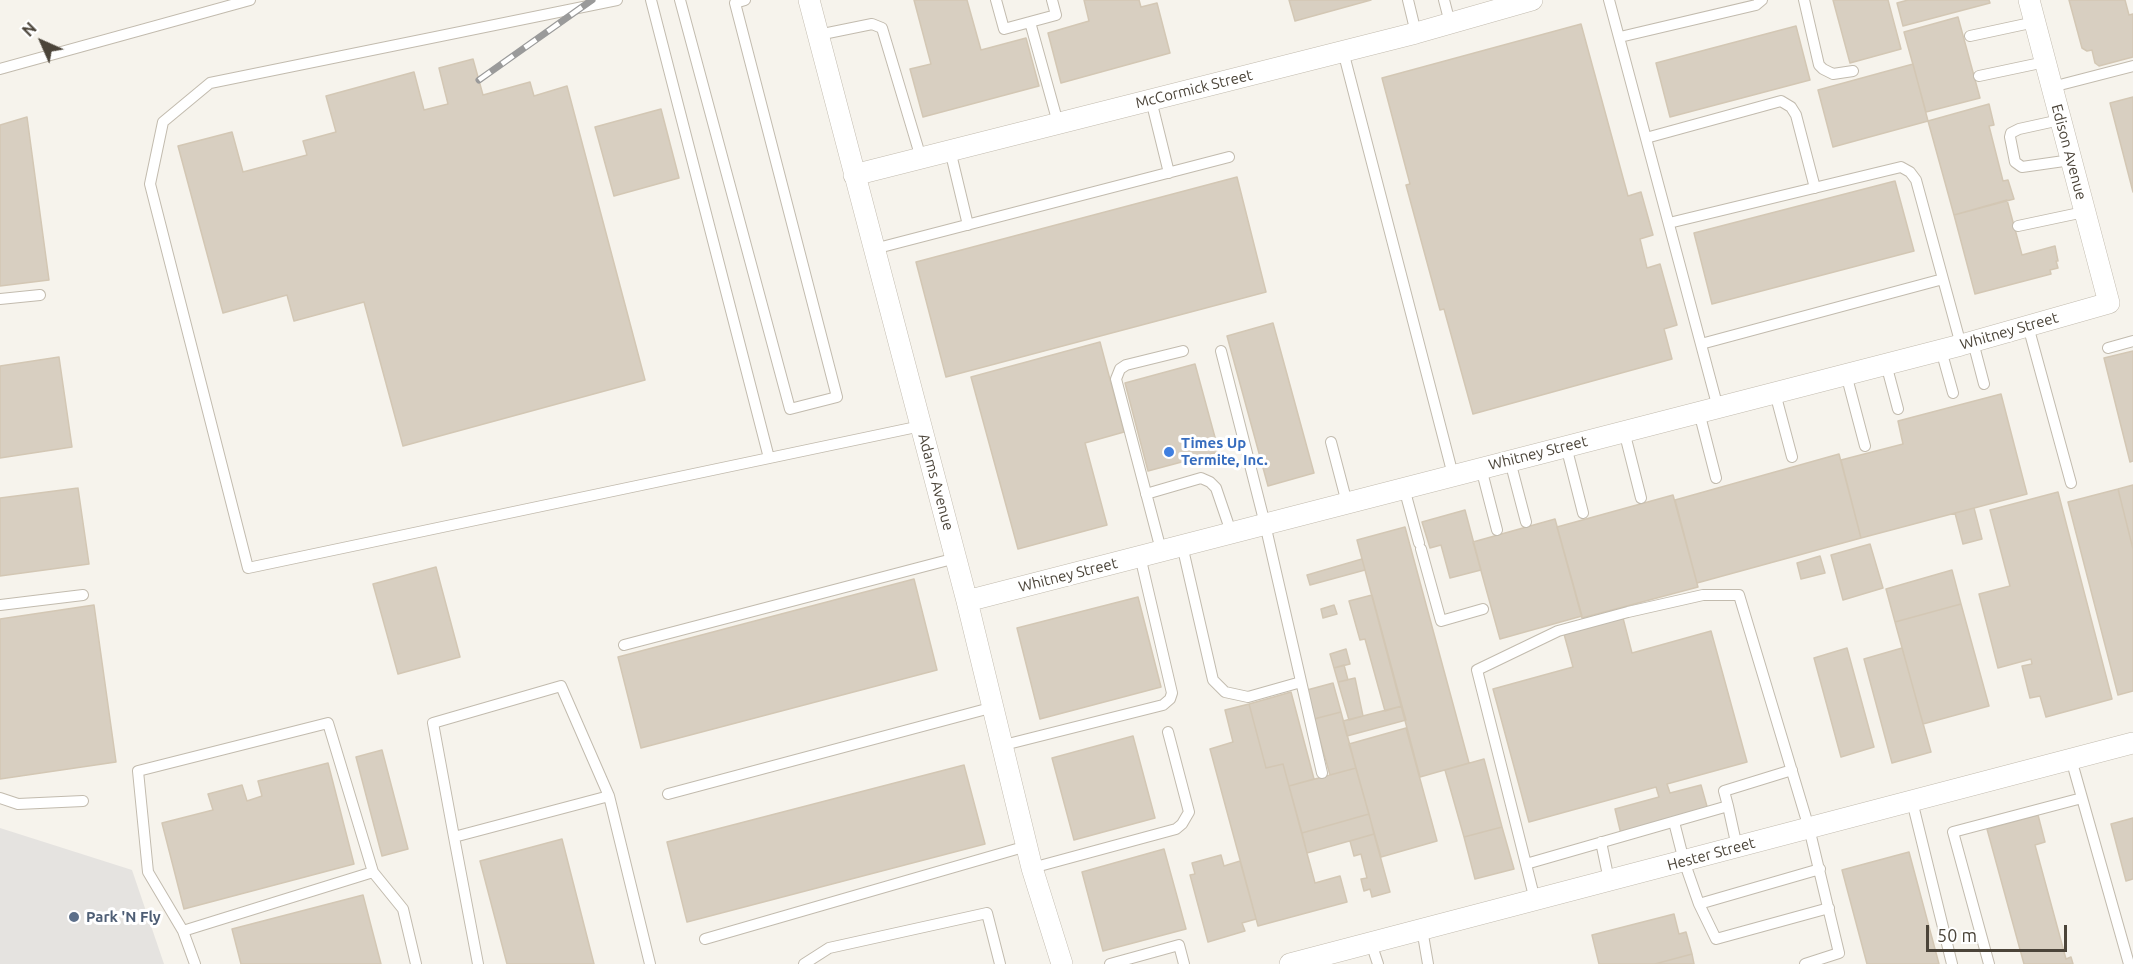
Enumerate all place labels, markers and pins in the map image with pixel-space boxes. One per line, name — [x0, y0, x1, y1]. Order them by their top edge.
place label: Times Up Termite, Inc. — [1181, 434, 1268, 469]
marker: Times Up Termite, Inc. — [1162, 445, 1176, 459]
place label: Park 'N Fly — [86, 908, 161, 926]
marker: Park 'N Fly — [67, 910, 81, 924]

